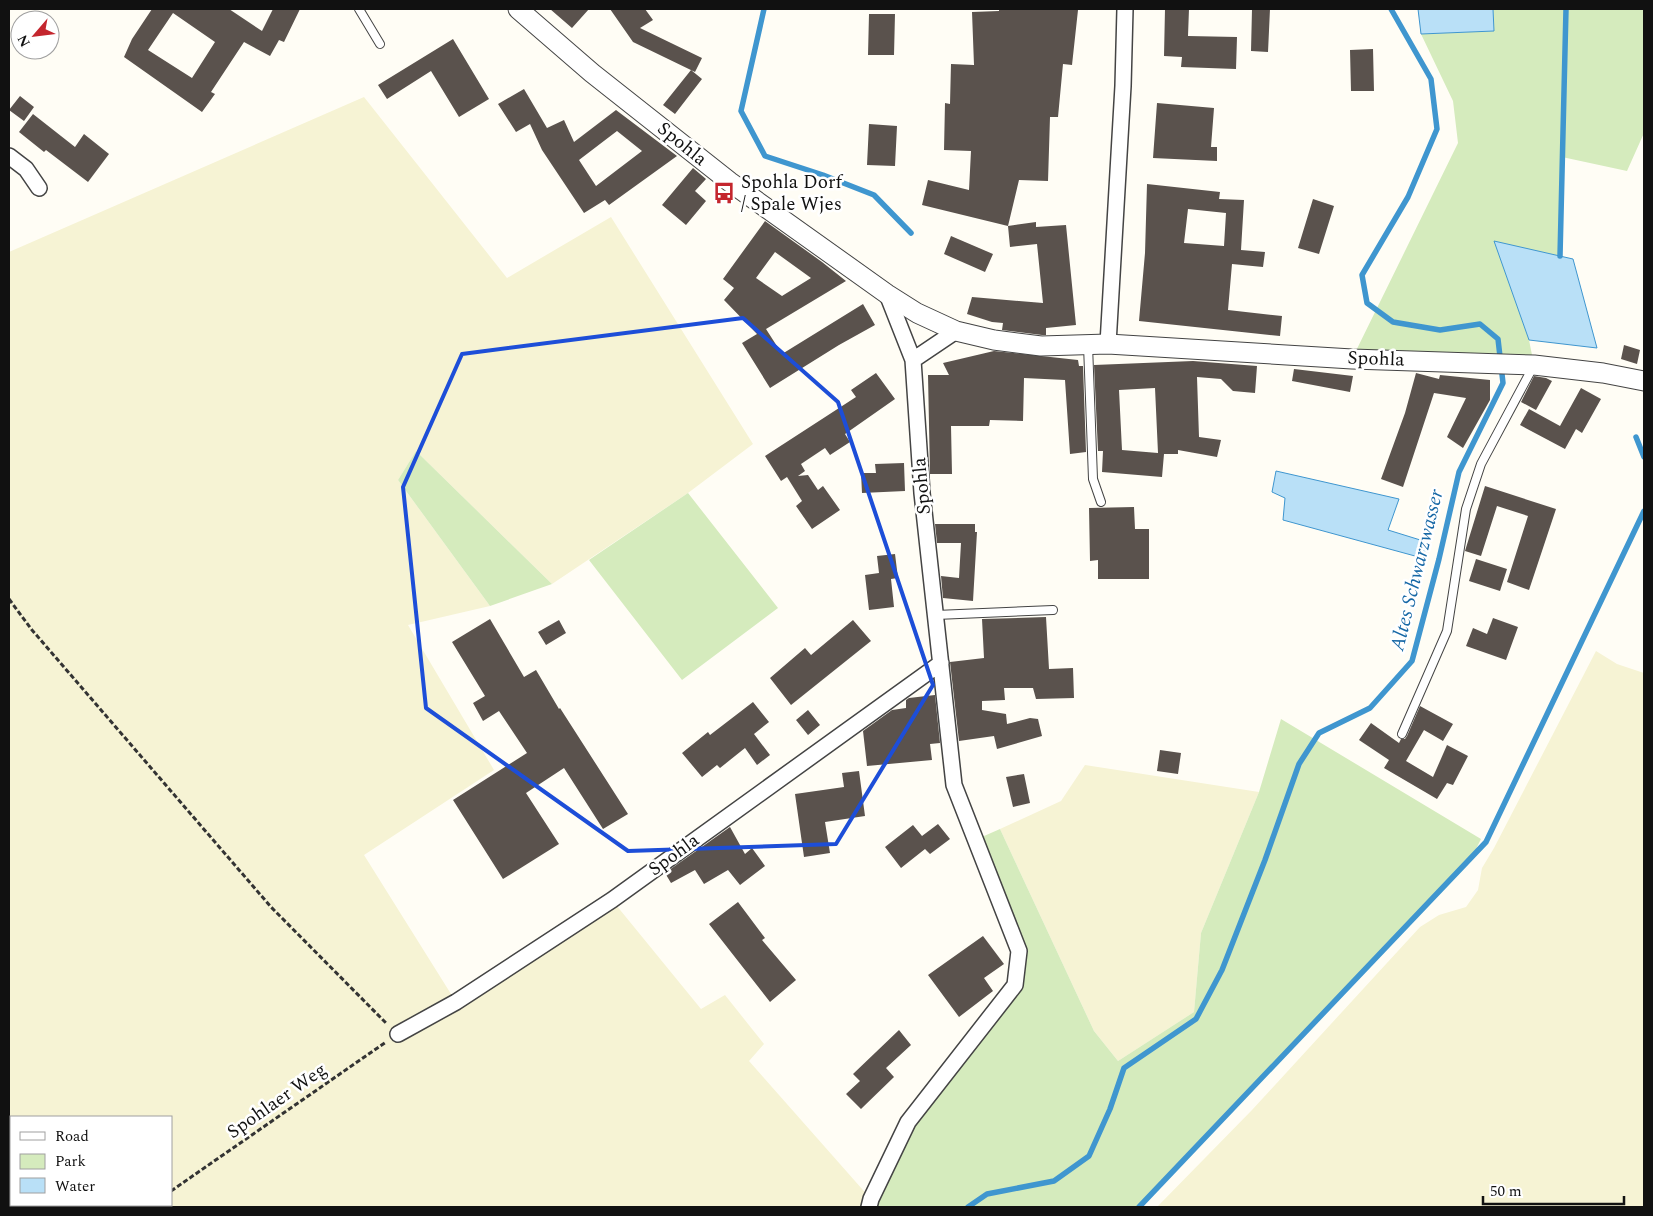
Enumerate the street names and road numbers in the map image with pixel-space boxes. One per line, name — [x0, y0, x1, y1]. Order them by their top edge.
street label: Spohla — [651, 115, 714, 174]
street label: Spohla — [1347, 344, 1406, 375]
street label: Spohla — [905, 456, 939, 516]
street label: Spohla — [642, 826, 706, 884]
street label: Spohlaer Weg — [221, 1056, 333, 1146]

